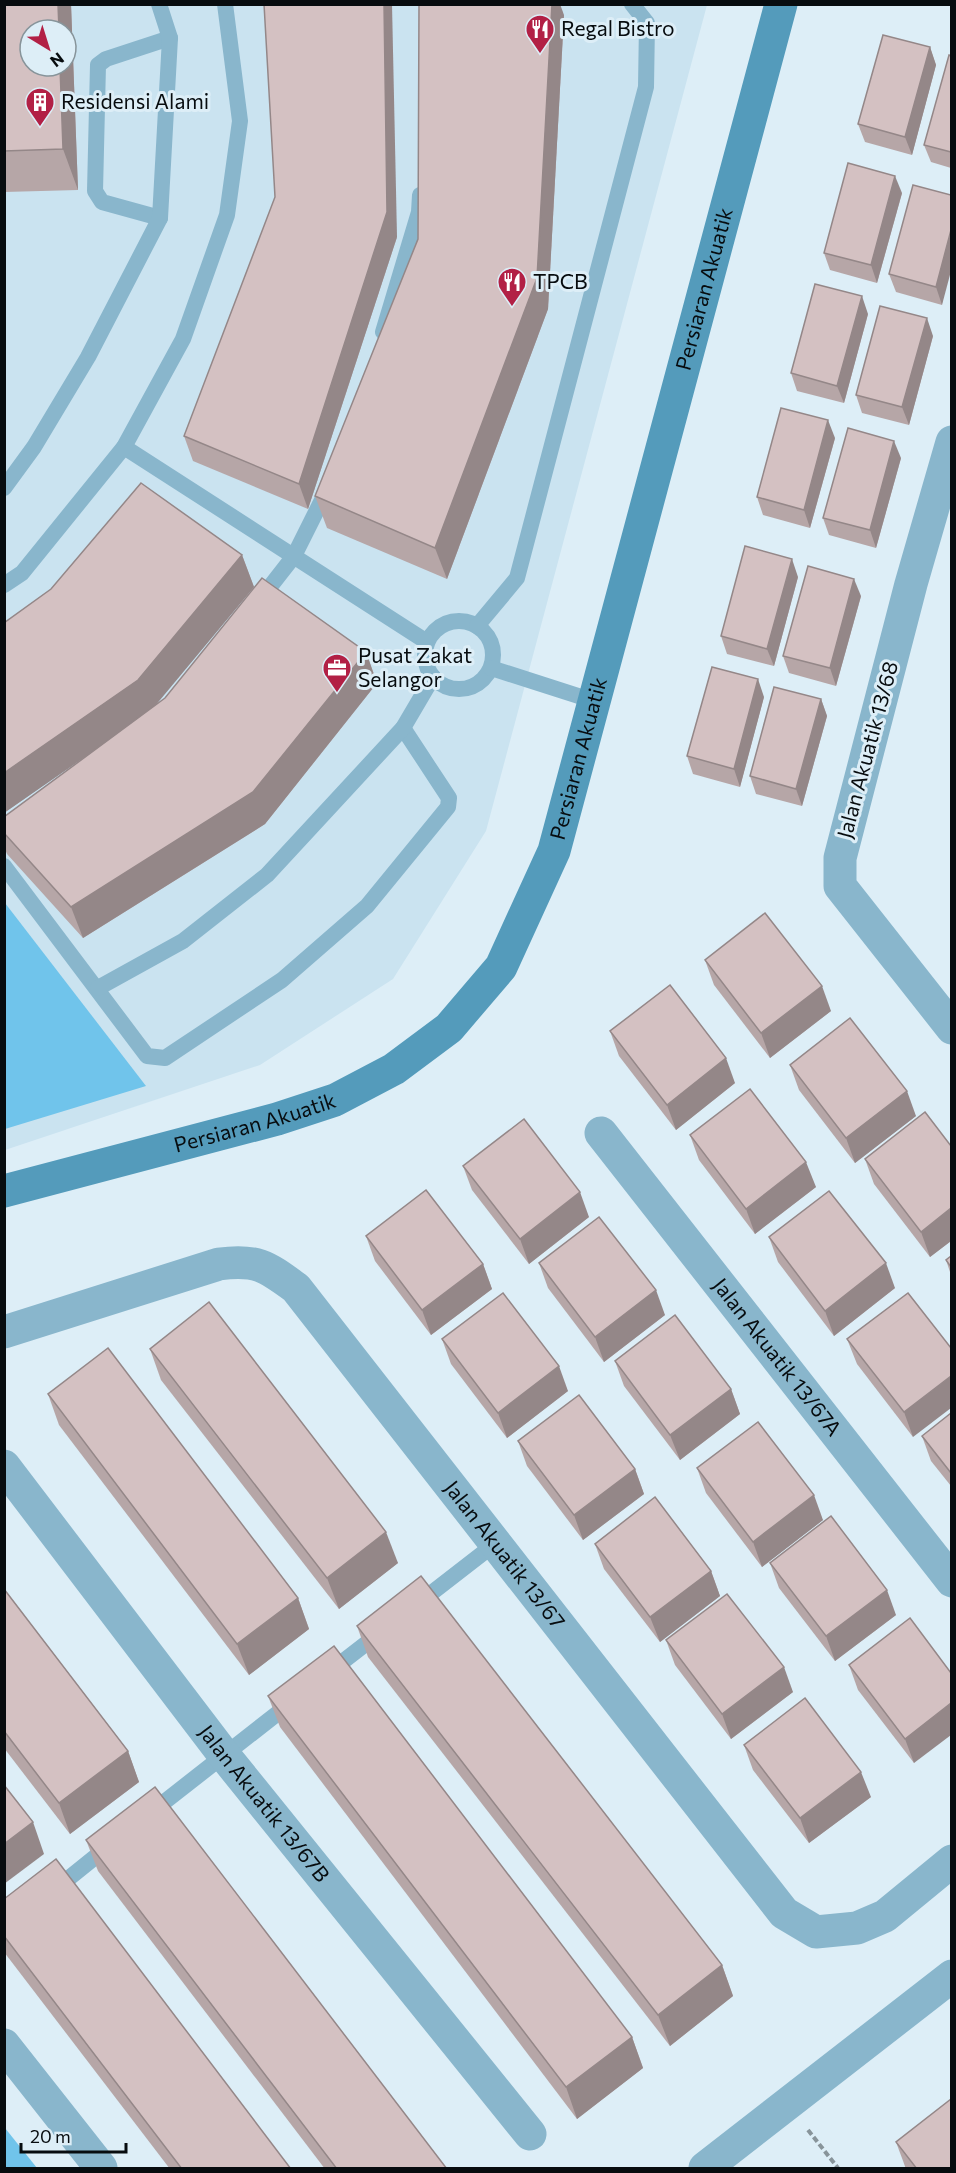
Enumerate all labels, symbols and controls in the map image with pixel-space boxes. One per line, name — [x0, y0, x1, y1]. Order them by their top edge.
restaurant icon: Regal Bistro — [524, 13, 556, 55]
place label: Regal Bistro — [561, 15, 675, 40]
north arrow — [18, 18, 78, 78]
text: N — [47, 49, 68, 71]
building icon: Residensi Alami — [24, 86, 56, 128]
place label: Residensi Alami — [61, 88, 209, 113]
street label: Persiaran Akuatik — [669, 205, 737, 373]
restaurant icon: TPCB — [496, 266, 528, 308]
place label: TPCB — [533, 268, 588, 293]
place label: Pusat Zakat Selangor — [358, 642, 472, 691]
office icon: Pusat Zakat Selangor — [321, 652, 353, 694]
street label: Jalan Akuatik 13/68 — [831, 658, 902, 841]
street label: Persiaran Akuatik — [544, 674, 611, 842]
street label: Persiaran Akuatik — [171, 1087, 339, 1157]
street label: Jalan Akuatik 13/67A — [708, 1273, 847, 1440]
street label: Jalan Akuatik 13/67 — [440, 1475, 571, 1633]
street label: Jalan Akuatik 13/67B — [194, 1719, 335, 1886]
scale bar — [21, 2116, 126, 2154]
text: 20 m — [30, 2125, 71, 2147]

